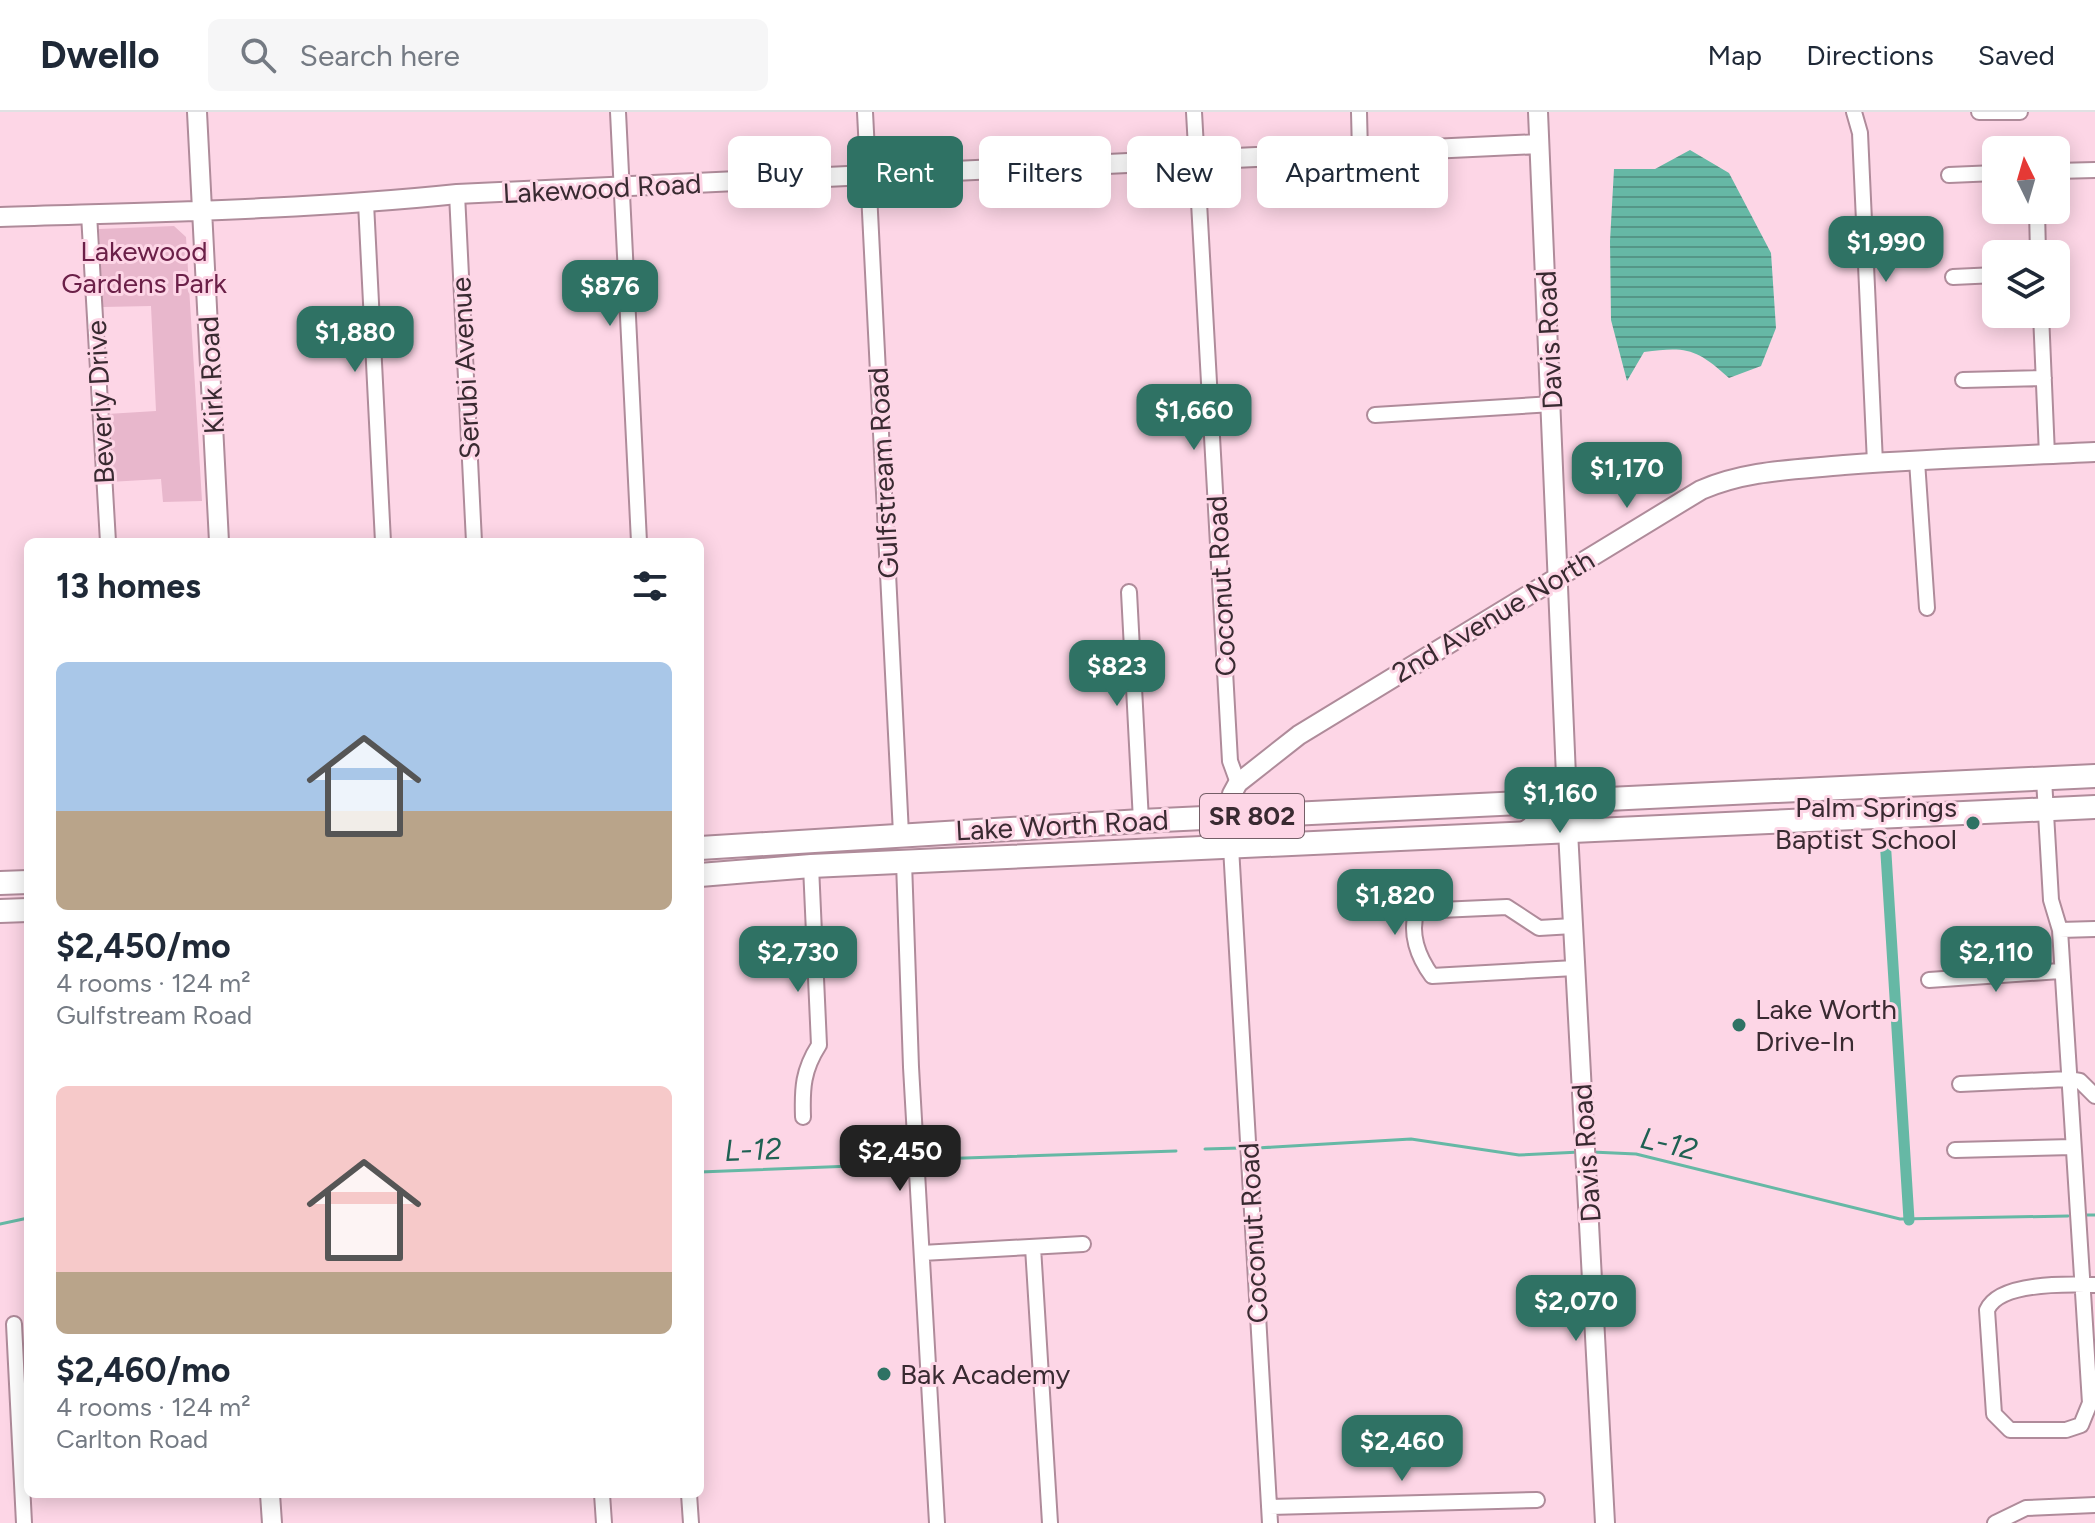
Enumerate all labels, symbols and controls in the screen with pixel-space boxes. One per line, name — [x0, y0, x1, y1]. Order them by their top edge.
search box — [208, 19, 768, 91]
text: Dwello — [40, 32, 160, 78]
icon: search — [236, 33, 280, 77]
text: Search here — [300, 37, 460, 74]
text: Map — [1708, 38, 1762, 72]
text: Directions — [1806, 38, 1934, 72]
text: Saved — [1978, 38, 2055, 72]
chip: Buy — [728, 136, 831, 208]
chip: Rent — [847, 136, 963, 208]
chip: Filters — [979, 136, 1111, 208]
chip: New — [1127, 136, 1241, 208]
chip: Apartment — [1257, 136, 1448, 208]
north arrow — [1982, 136, 2070, 224]
map controls — [1982, 136, 2070, 328]
street label: Lakewood Road — [502, 166, 702, 210]
pin: $1,990 — [1821, 216, 1951, 284]
text: $1,990 — [1846, 226, 1926, 258]
park label: Lakewood Gardens Park — [61, 234, 227, 300]
button: layers — [1982, 240, 2070, 328]
pin: $876 — [563, 260, 657, 328]
text: $876 — [580, 270, 640, 302]
street label: Davis Road — [1528, 270, 1570, 410]
street label: Serubi Avenue — [443, 276, 487, 460]
pin: $1,880 — [290, 306, 420, 374]
street label: Kirk Road — [191, 315, 231, 435]
text: $1,880 — [315, 316, 395, 348]
street label: Beverly Drive — [79, 319, 121, 485]
street label: Gulfstream Road — [860, 367, 906, 579]
pin: $1,660 — [1129, 384, 1259, 452]
text: $1,660 — [1154, 394, 1234, 426]
pin: $1,170 — [1562, 442, 1692, 510]
text: $1,170 — [1590, 452, 1664, 484]
street label: Coconut Road — [1199, 495, 1243, 677]
street label: 2nd Avenue North — [1386, 542, 1600, 690]
icon: filters — [628, 564, 672, 608]
text: 13 homes — [56, 566, 201, 607]
pin: $823 — [1070, 640, 1164, 708]
text: $823 — [1087, 650, 1147, 682]
icon: home — [292, 714, 436, 858]
pin: $1,160 — [1495, 767, 1625, 835]
text: $1,160 — [1523, 777, 1597, 809]
place label: Palm Springs Baptist School — [1775, 790, 1957, 856]
road number: SR 802 — [1200, 794, 1304, 838]
street label: Lake Worth Road — [955, 802, 1169, 848]
marker: Palm Springs Baptist School — [1964, 814, 1982, 832]
pin: $1,820 — [1330, 869, 1460, 937]
text: $1,820 — [1355, 879, 1435, 911]
text: $2,450/mo — [56, 926, 231, 967]
pin: $2,730 — [733, 926, 863, 994]
pin: $2,110 — [1931, 926, 2061, 994]
text: $2,730 — [757, 936, 839, 968]
text: $2,110 — [1959, 936, 2033, 968]
text: 4 rooms · 124 m² — [56, 967, 251, 999]
place label: Lake Worth Drive-In — [1755, 992, 1897, 1058]
text: Gulfstream Road — [56, 999, 252, 1031]
marker: Lake Worth Drive-In — [1730, 1016, 1748, 1034]
street label: Davis Road — [1564, 1083, 1608, 1223]
water label: L-12 — [1637, 1119, 1701, 1168]
pin: $2,450 — [835, 1125, 965, 1193]
water label: L-12 — [724, 1130, 782, 1169]
text: $2,450 — [858, 1135, 942, 1167]
icon: home — [292, 1138, 436, 1282]
street label: Coconut Road — [1231, 1142, 1275, 1324]
pin: $2,070 — [1511, 1275, 1641, 1343]
text: $2,070 — [1534, 1285, 1618, 1317]
text: $2,460/mo — [56, 1350, 231, 1391]
place label: Bak Academy — [900, 1357, 1070, 1391]
marker: Bak Academy — [875, 1365, 893, 1383]
text: 4 rooms · 124 m² — [56, 1391, 251, 1423]
pin: $2,460 — [1337, 1415, 1467, 1483]
text: Carlton Road — [56, 1423, 208, 1455]
text: $2,460 — [1360, 1425, 1444, 1457]

